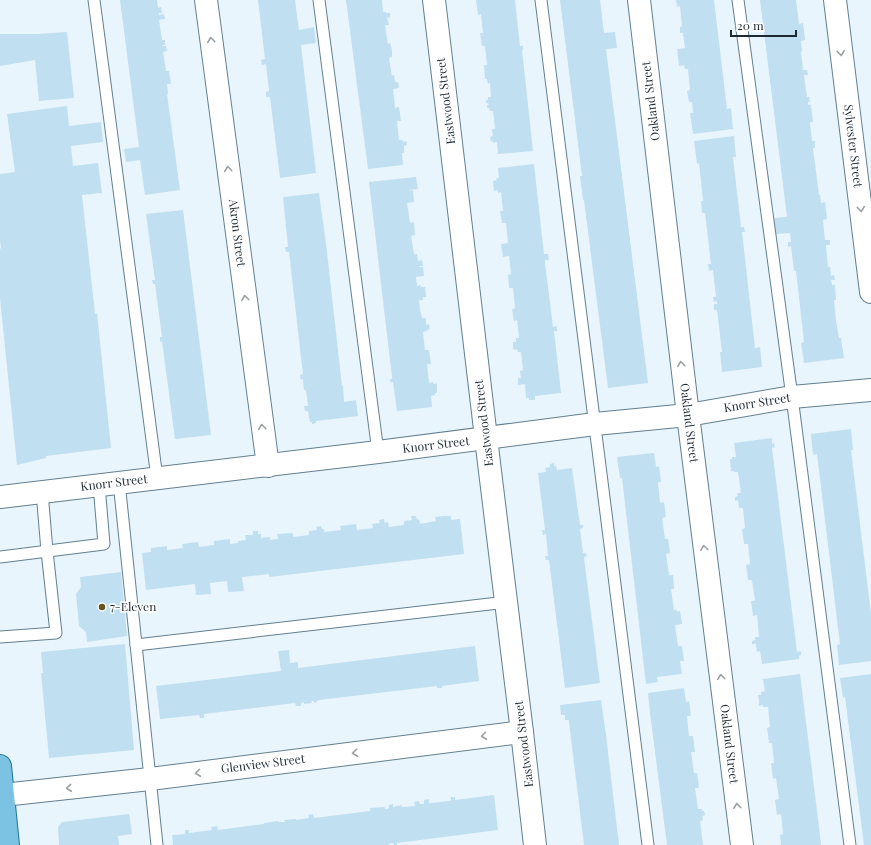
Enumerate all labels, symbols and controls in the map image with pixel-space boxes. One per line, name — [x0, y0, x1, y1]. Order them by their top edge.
scale bar — [731, 12, 796, 38]
text: 20 m — [737, 17, 764, 33]
one-way arrow — [207, 37, 216, 43]
one-way arrow — [837, 50, 846, 56]
street label: Eastwood Street — [432, 56, 458, 145]
street label: Oakland Street — [637, 60, 663, 142]
street label: Sylvester Street — [841, 103, 867, 189]
one-way arrow — [224, 166, 233, 172]
street label: Akron Street — [226, 197, 250, 268]
one-way arrow — [856, 206, 865, 212]
one-way arrow — [241, 295, 250, 301]
one-way arrow — [677, 361, 686, 367]
street label: Eastwood Street — [470, 378, 496, 467]
street label: Oakland Street — [677, 382, 703, 464]
street label: Knorr Street — [722, 389, 792, 415]
one-way arrow — [258, 424, 267, 430]
street label: Knorr Street — [402, 432, 471, 456]
street label: Knorr Street — [80, 470, 149, 494]
one-way arrow — [700, 545, 709, 551]
place label: 7-Eleven — [110, 598, 156, 614]
marker: 7-Eleven — [97, 602, 107, 612]
one-way arrow — [717, 674, 726, 680]
street label: Eastwood Street — [510, 699, 536, 788]
street label: Oakland Street — [717, 703, 743, 785]
one-way arrow — [481, 731, 487, 740]
one-way arrow — [352, 748, 358, 757]
street label: Glenview Street — [220, 750, 306, 776]
one-way arrow — [195, 768, 201, 777]
one-way arrow — [66, 783, 72, 792]
one-way arrow — [733, 803, 742, 809]

